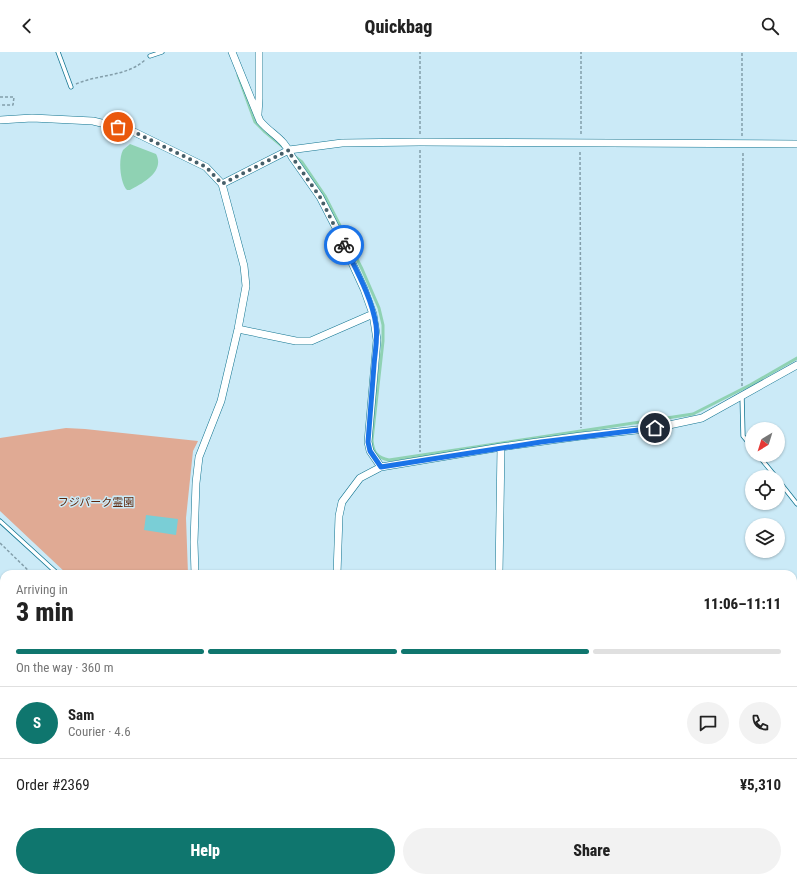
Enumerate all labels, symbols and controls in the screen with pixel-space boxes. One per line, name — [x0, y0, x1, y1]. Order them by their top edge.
icon: back — [16, 15, 38, 37]
icon: search — [759, 15, 781, 37]
text: Quickbag — [365, 16, 432, 37]
pin — [101, 110, 135, 144]
icon: bag — [107, 116, 129, 138]
courier — [324, 225, 364, 265]
icon: bike — [333, 234, 355, 256]
pin — [638, 411, 672, 445]
icon: home — [644, 417, 666, 439]
north arrow — [745, 422, 785, 462]
map controls — [745, 422, 785, 558]
button: locate — [745, 470, 785, 510]
park label: フジパーク霊園 — [58, 496, 134, 509]
button: layers — [745, 518, 785, 558]
text: Arriving in — [16, 582, 68, 597]
text: 11:06–11:11 — [703, 595, 781, 613]
text: 3 min — [16, 597, 74, 627]
text: On the way · 360 m — [16, 660, 113, 675]
button: chat — [687, 702, 729, 744]
button: phone — [739, 702, 781, 744]
text: Sam — [68, 706, 94, 724]
text: S — [33, 714, 41, 732]
text: Courier · 4.6 — [68, 724, 131, 739]
text: Order #2369 — [16, 776, 90, 794]
text: ¥5,310 — [740, 776, 781, 794]
button: Help — [16, 828, 395, 874]
button: Share — [403, 828, 781, 874]

